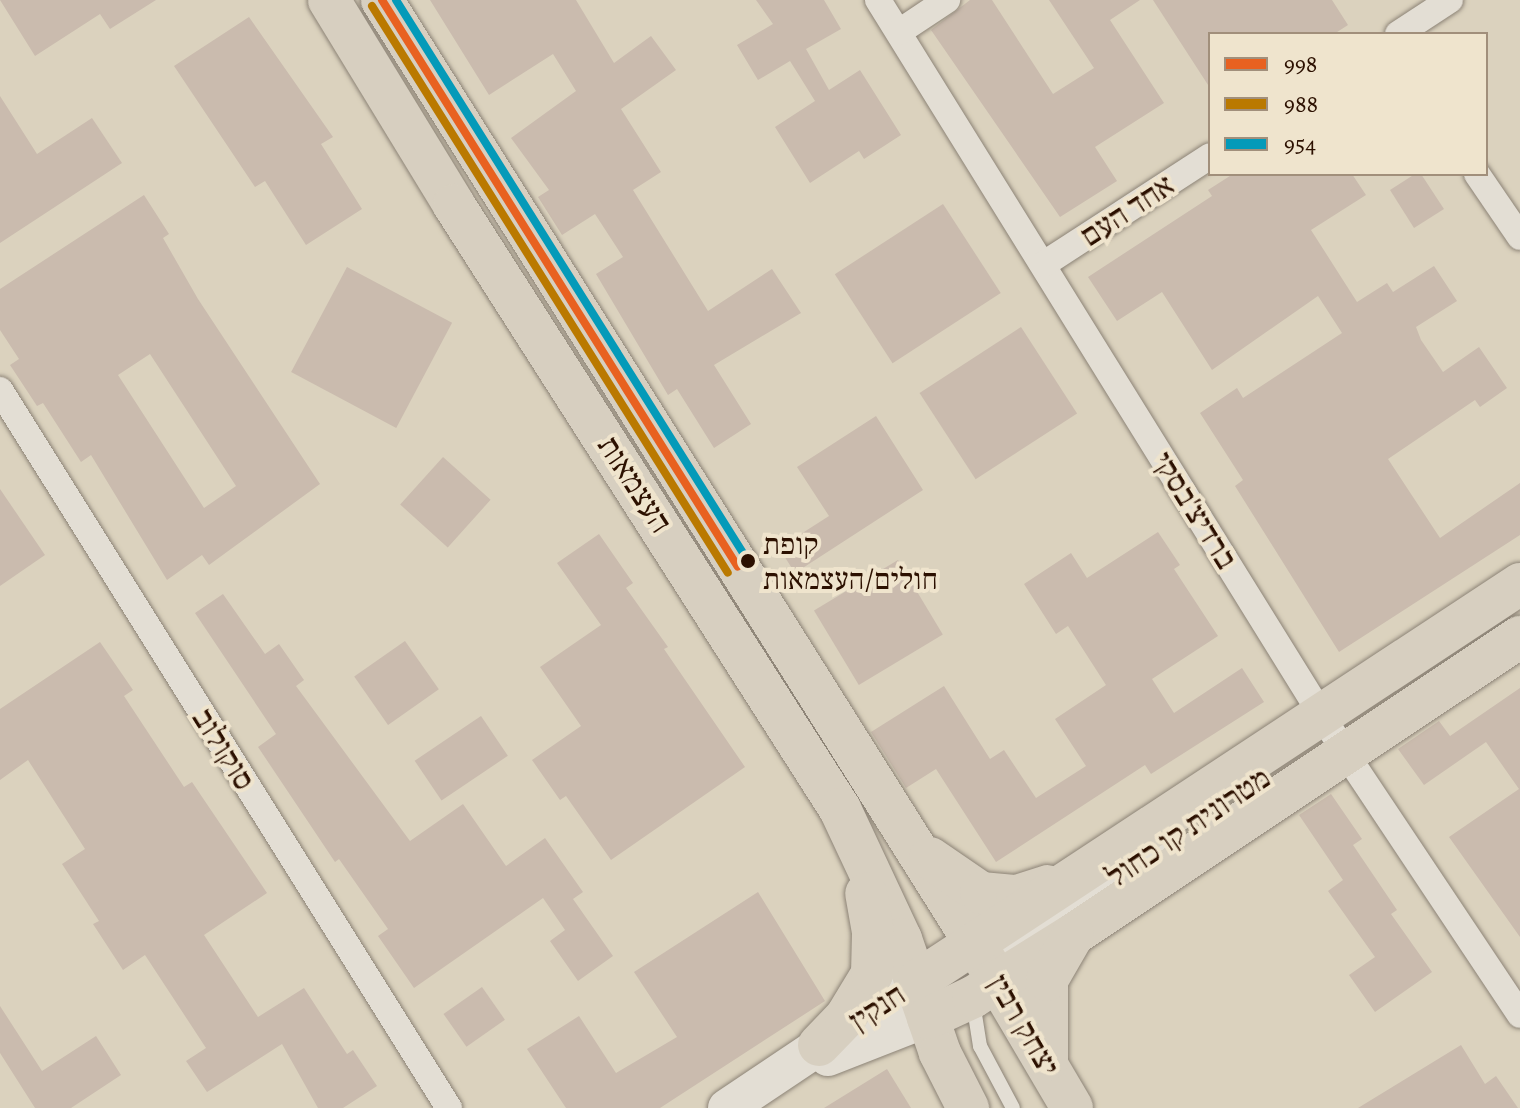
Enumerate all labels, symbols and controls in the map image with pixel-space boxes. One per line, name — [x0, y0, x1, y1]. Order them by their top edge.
legend — [1208, 32, 1488, 176]
text: 998 — [1284, 48, 1317, 80]
text: 988 — [1284, 88, 1318, 120]
text: 954 — [1284, 128, 1316, 160]
street label: אחד העם — [1073, 165, 1181, 255]
street label: העצמאות — [589, 428, 681, 540]
street label: ברדיצ'בסקי — [1144, 444, 1246, 576]
place label: קופת חולים/העצמאות — [763, 526, 938, 596]
marker: קופת חולים/העצמאות — [740, 553, 756, 569]
street label: סוקולוב — [184, 701, 264, 797]
street label: מטרונית קו כחול — [1099, 758, 1277, 896]
street label: יצחק רבין — [980, 968, 1068, 1082]
street label: חנקין — [842, 975, 912, 1039]

